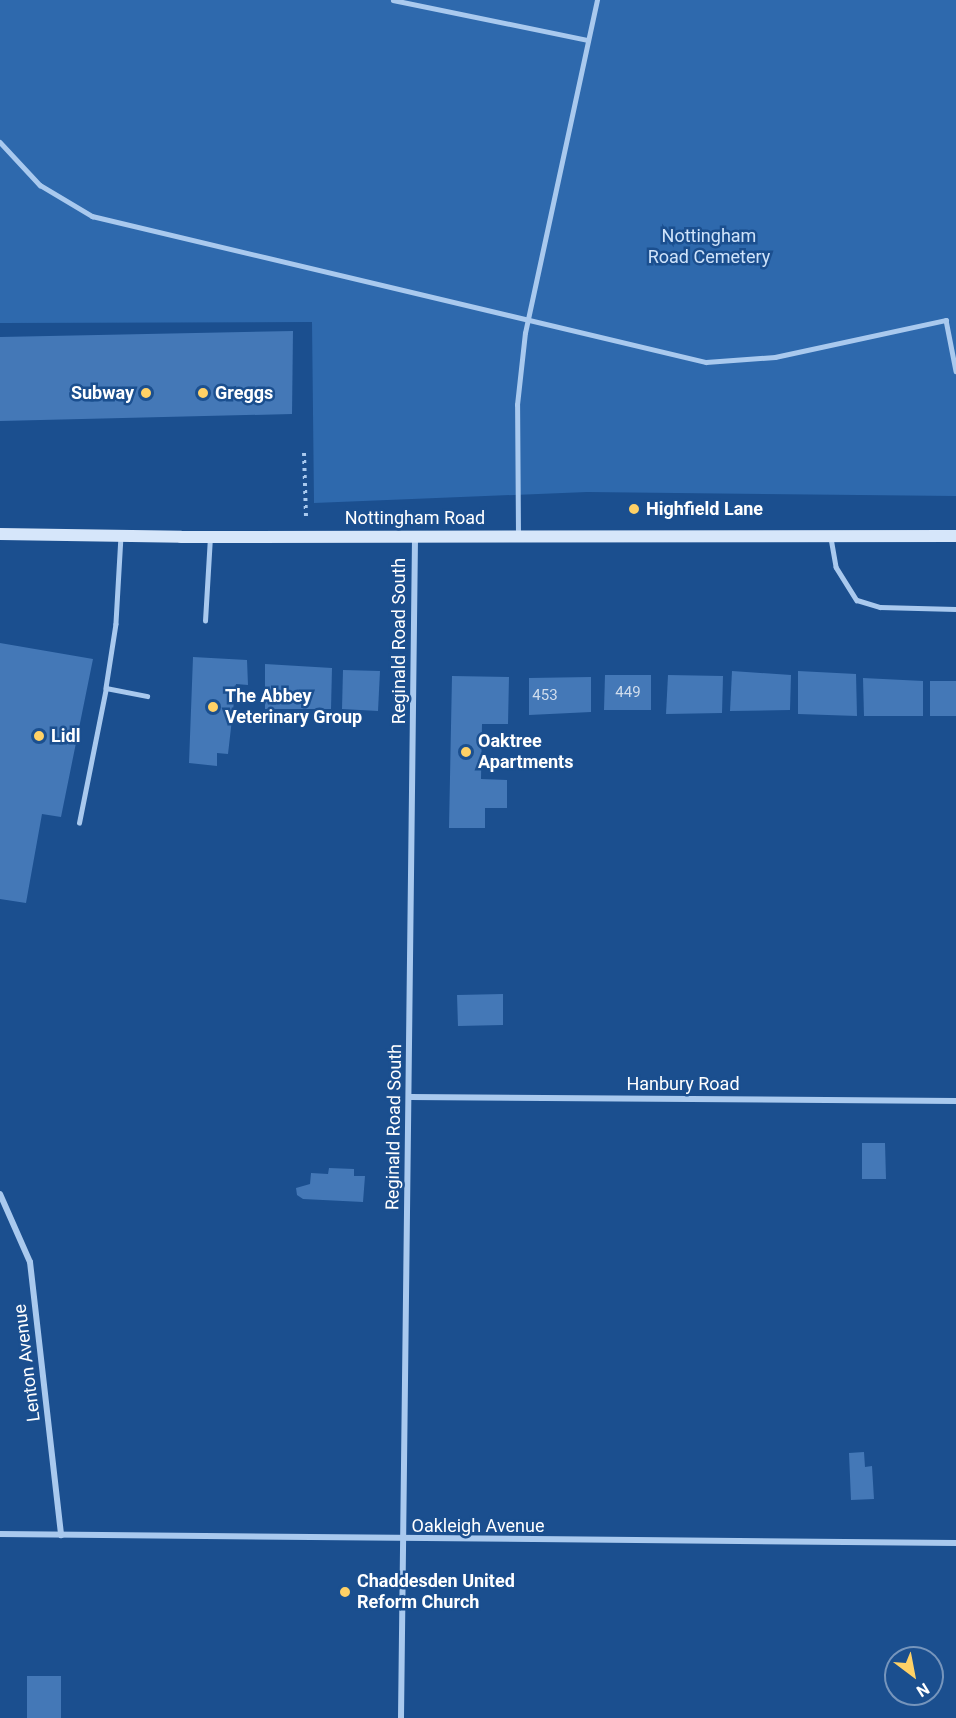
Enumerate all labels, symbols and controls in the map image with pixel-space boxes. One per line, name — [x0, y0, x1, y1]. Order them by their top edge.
park label: Nottingham Road Cemetery — [648, 226, 770, 268]
place label: Subway — [71, 382, 134, 404]
place label: Greggs — [215, 382, 273, 404]
marker: Subway — [139, 386, 153, 400]
marker: Greggs — [196, 386, 210, 400]
place label: Highfield Lane — [646, 498, 763, 520]
marker: Highfield Lane — [627, 502, 641, 516]
street label: Nottingham Road — [345, 507, 485, 529]
street label: Reginald Road South — [388, 558, 410, 724]
house number: 449 — [615, 684, 641, 702]
place label: The Abbey Veterinary Group — [225, 686, 362, 728]
house number: 453 — [532, 687, 558, 705]
marker: The Abbey Veterinary Group — [206, 700, 220, 714]
place label: Lidl — [51, 725, 80, 747]
marker: Lidl — [32, 729, 46, 743]
place label: Oaktree Apartments — [478, 731, 573, 774]
marker: Oaktree Apartments — [459, 745, 473, 759]
street label: Reginald Road South — [382, 1044, 406, 1210]
street label: Hanbury Road — [626, 1073, 740, 1095]
street label: Lenton Avenue — [9, 1303, 45, 1423]
street label: Oakleigh Avenue — [412, 1515, 544, 1537]
place label: Chaddesden United Reform Church — [357, 1571, 515, 1614]
marker: Chaddesden United Reform Church — [338, 1585, 352, 1599]
north arrow — [884, 1646, 944, 1706]
text: N — [913, 1679, 933, 1701]

